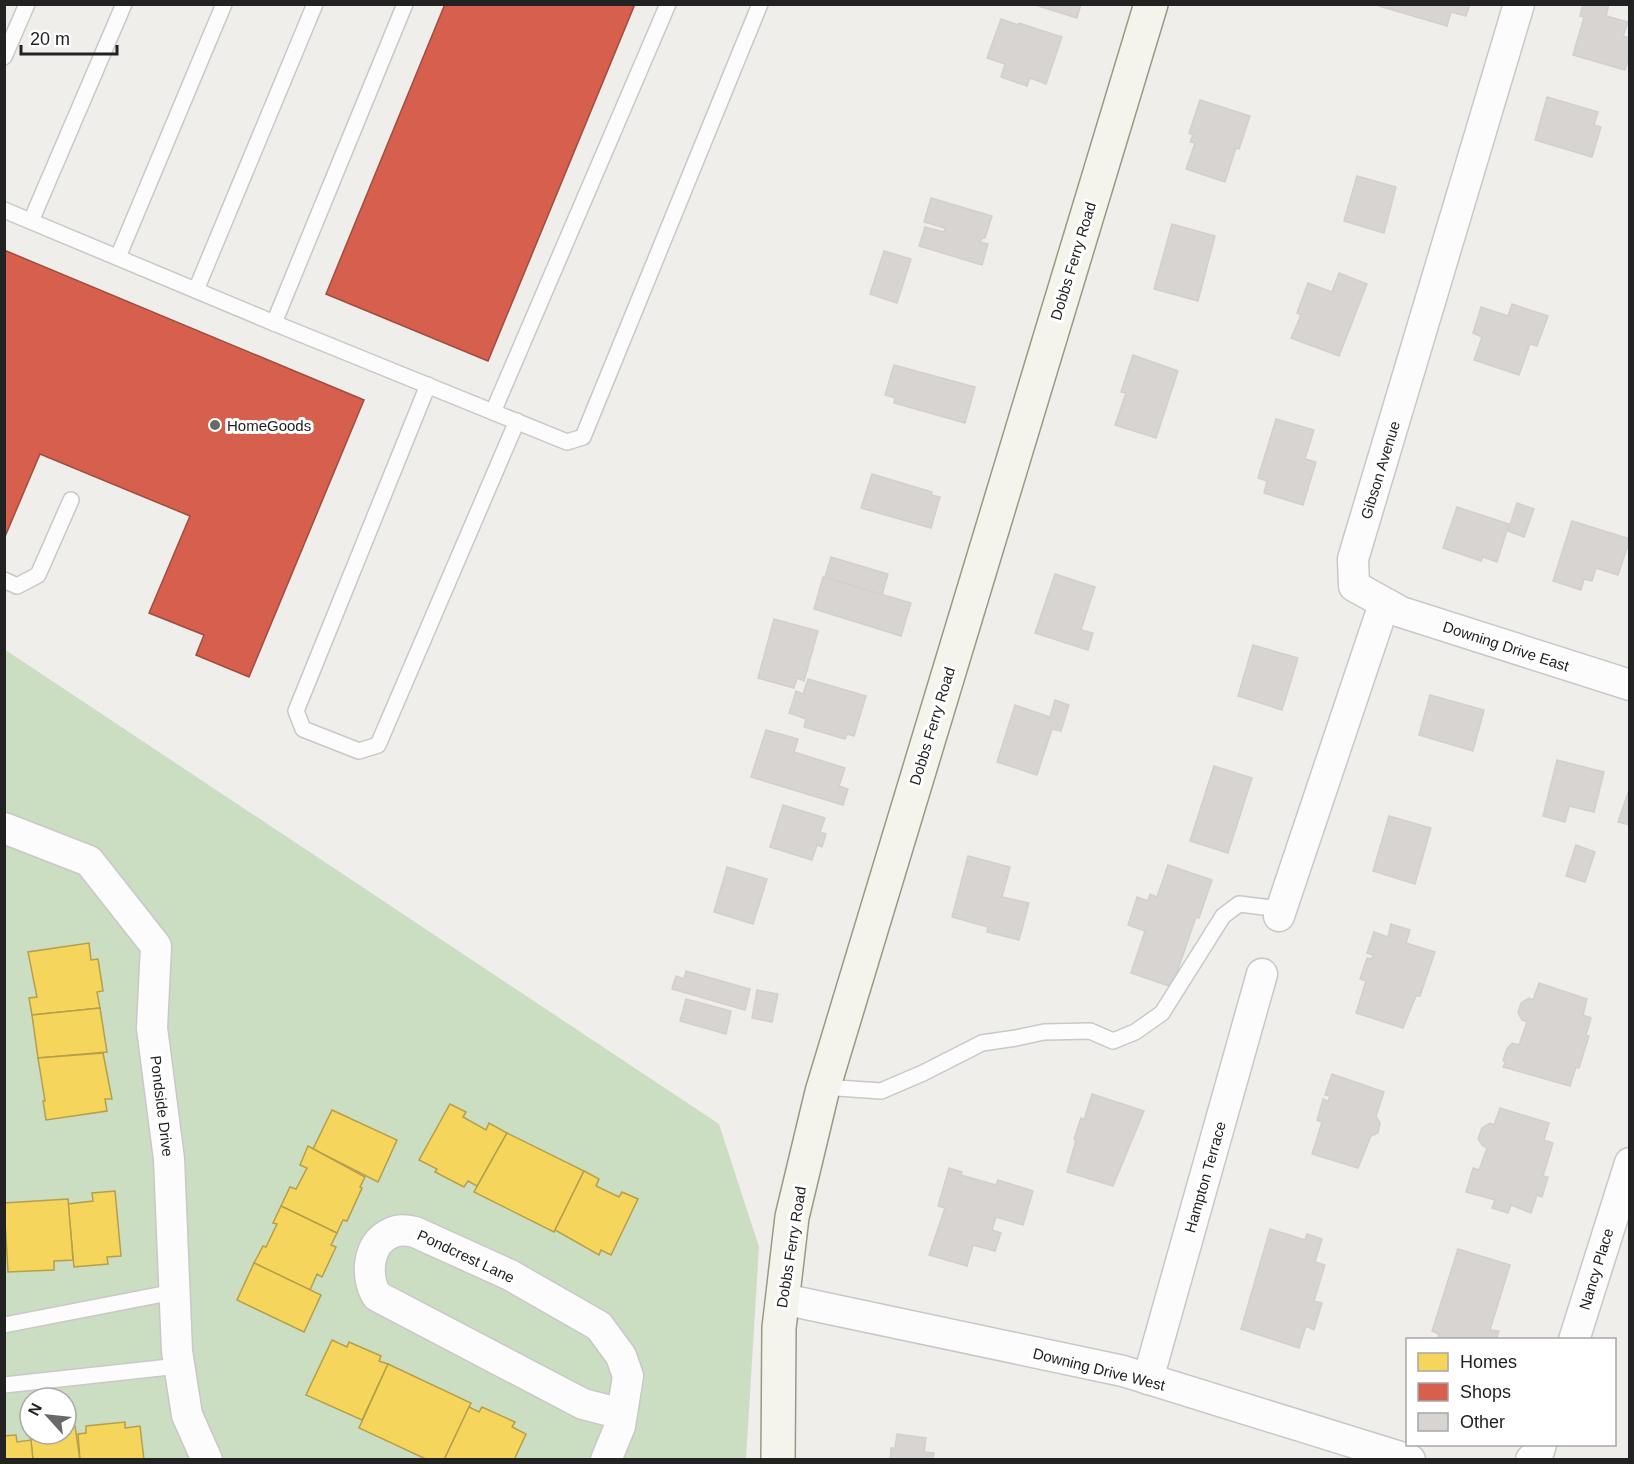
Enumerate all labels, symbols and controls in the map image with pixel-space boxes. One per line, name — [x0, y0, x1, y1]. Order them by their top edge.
scale bar — [21, 18, 117, 56]
text: 20 m — [30, 29, 70, 49]
street label: Dobbs Ferry Road — [1047, 200, 1099, 322]
place label: HomeGoods — [227, 417, 311, 434]
marker: HomeGoods — [208, 418, 222, 432]
street label: Gibson Avenue — [1357, 419, 1403, 521]
street label: Downing Drive East — [1441, 618, 1572, 675]
street label: Dobbs Ferry Road — [906, 665, 958, 787]
street label: Pondside Drive — [147, 1054, 177, 1158]
street label: Hampton Terrace — [1181, 1119, 1229, 1235]
street label: Dobbs Ferry Road — [773, 1185, 809, 1309]
street label: Pondcrest Lane — [415, 1226, 517, 1286]
street label: Nancy Place — [1576, 1226, 1616, 1312]
legend — [1406, 1338, 1616, 1446]
street label: Downing Drive West — [1031, 1344, 1168, 1394]
text: Homes — [1460, 1352, 1517, 1372]
text: Shops — [1460, 1382, 1511, 1402]
north arrow — [18, 1386, 78, 1446]
text: N — [25, 1400, 45, 1418]
text: Other — [1460, 1412, 1505, 1432]

